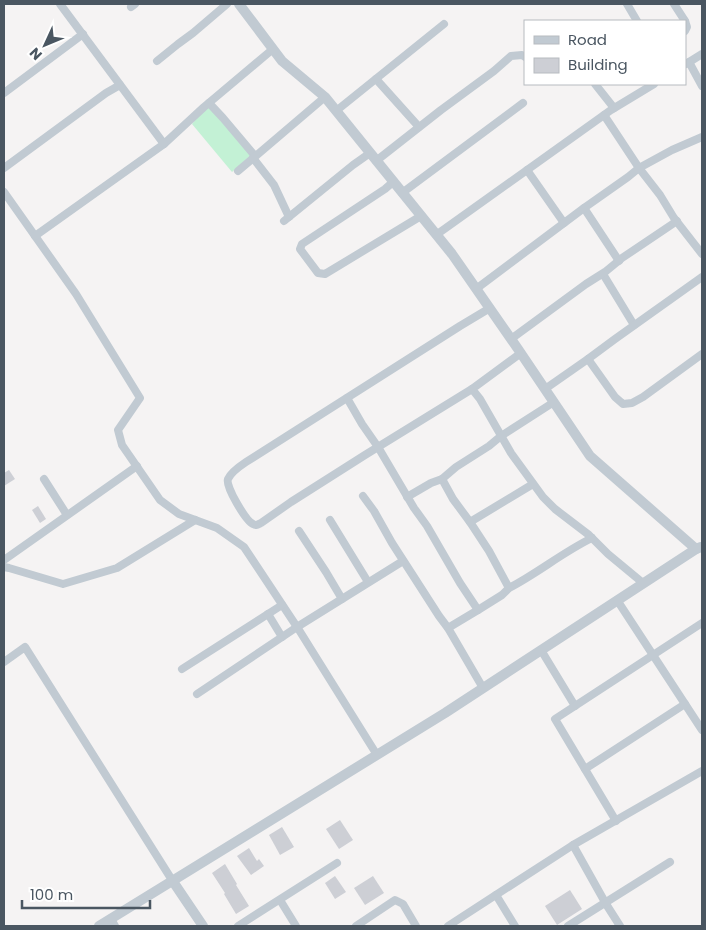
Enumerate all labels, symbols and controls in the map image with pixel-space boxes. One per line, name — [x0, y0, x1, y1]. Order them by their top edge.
north arrow — [20, 20, 70, 70]
legend — [524, 20, 686, 85]
text: Road — [568, 29, 607, 50]
text: N — [25, 43, 46, 65]
text: Building — [568, 54, 628, 75]
scale bar — [22, 878, 150, 910]
text: 100 m — [30, 884, 73, 905]

